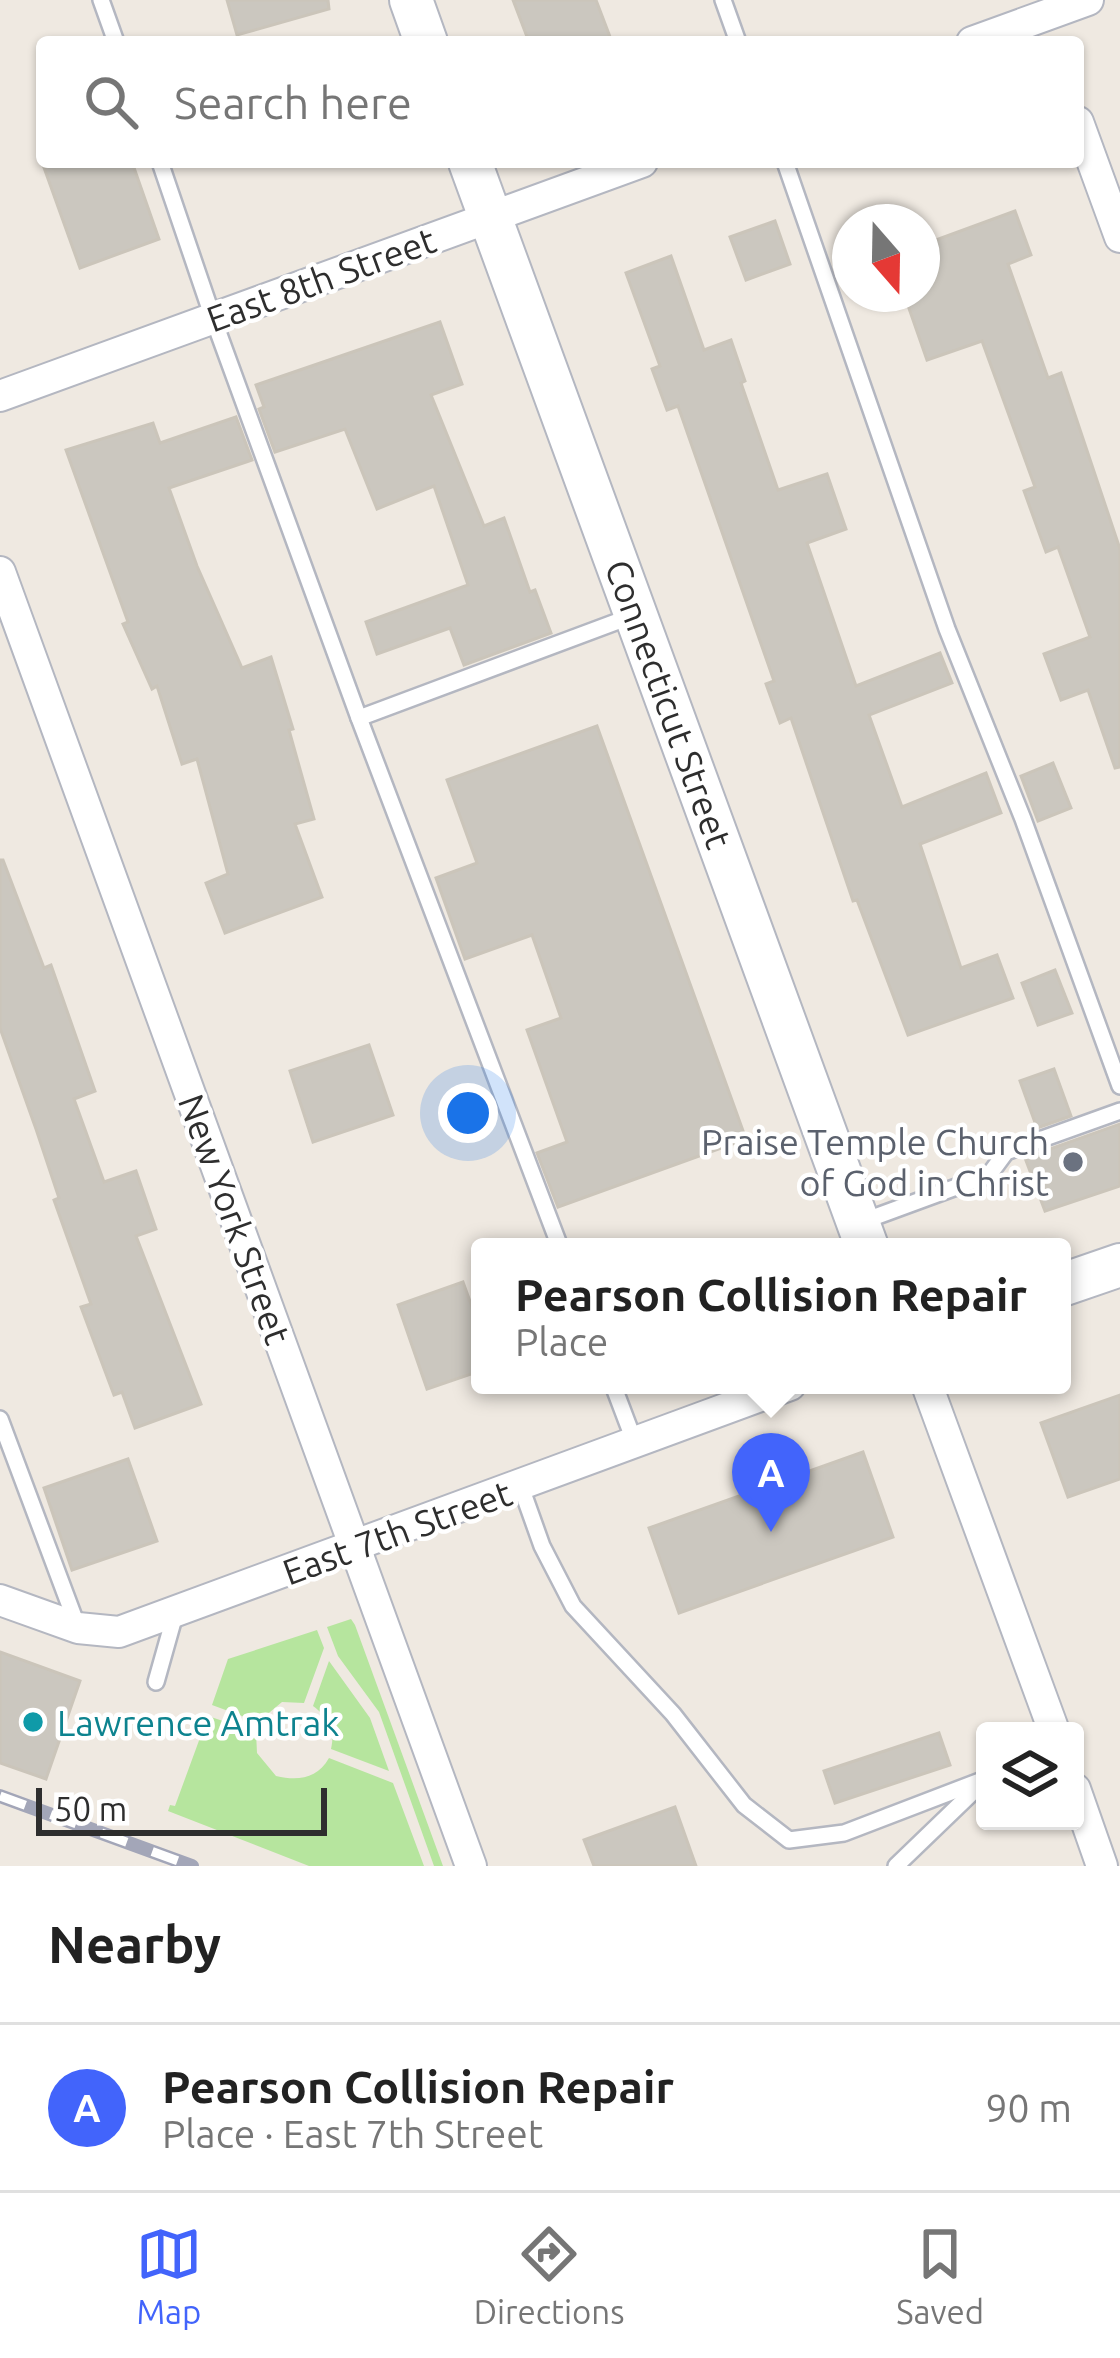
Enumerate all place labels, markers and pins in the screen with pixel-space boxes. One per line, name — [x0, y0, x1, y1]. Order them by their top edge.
place label: Praise Temple Church of God in Christ — [701, 1121, 1049, 1203]
marker: Praise Temple Church of God in Christ — [1060, 1149, 1086, 1175]
pin: A — [732, 1433, 810, 1532]
place label: Lawrence Amtrak — [57, 1702, 339, 1743]
marker: Lawrence Amtrak — [20, 1709, 46, 1735]

